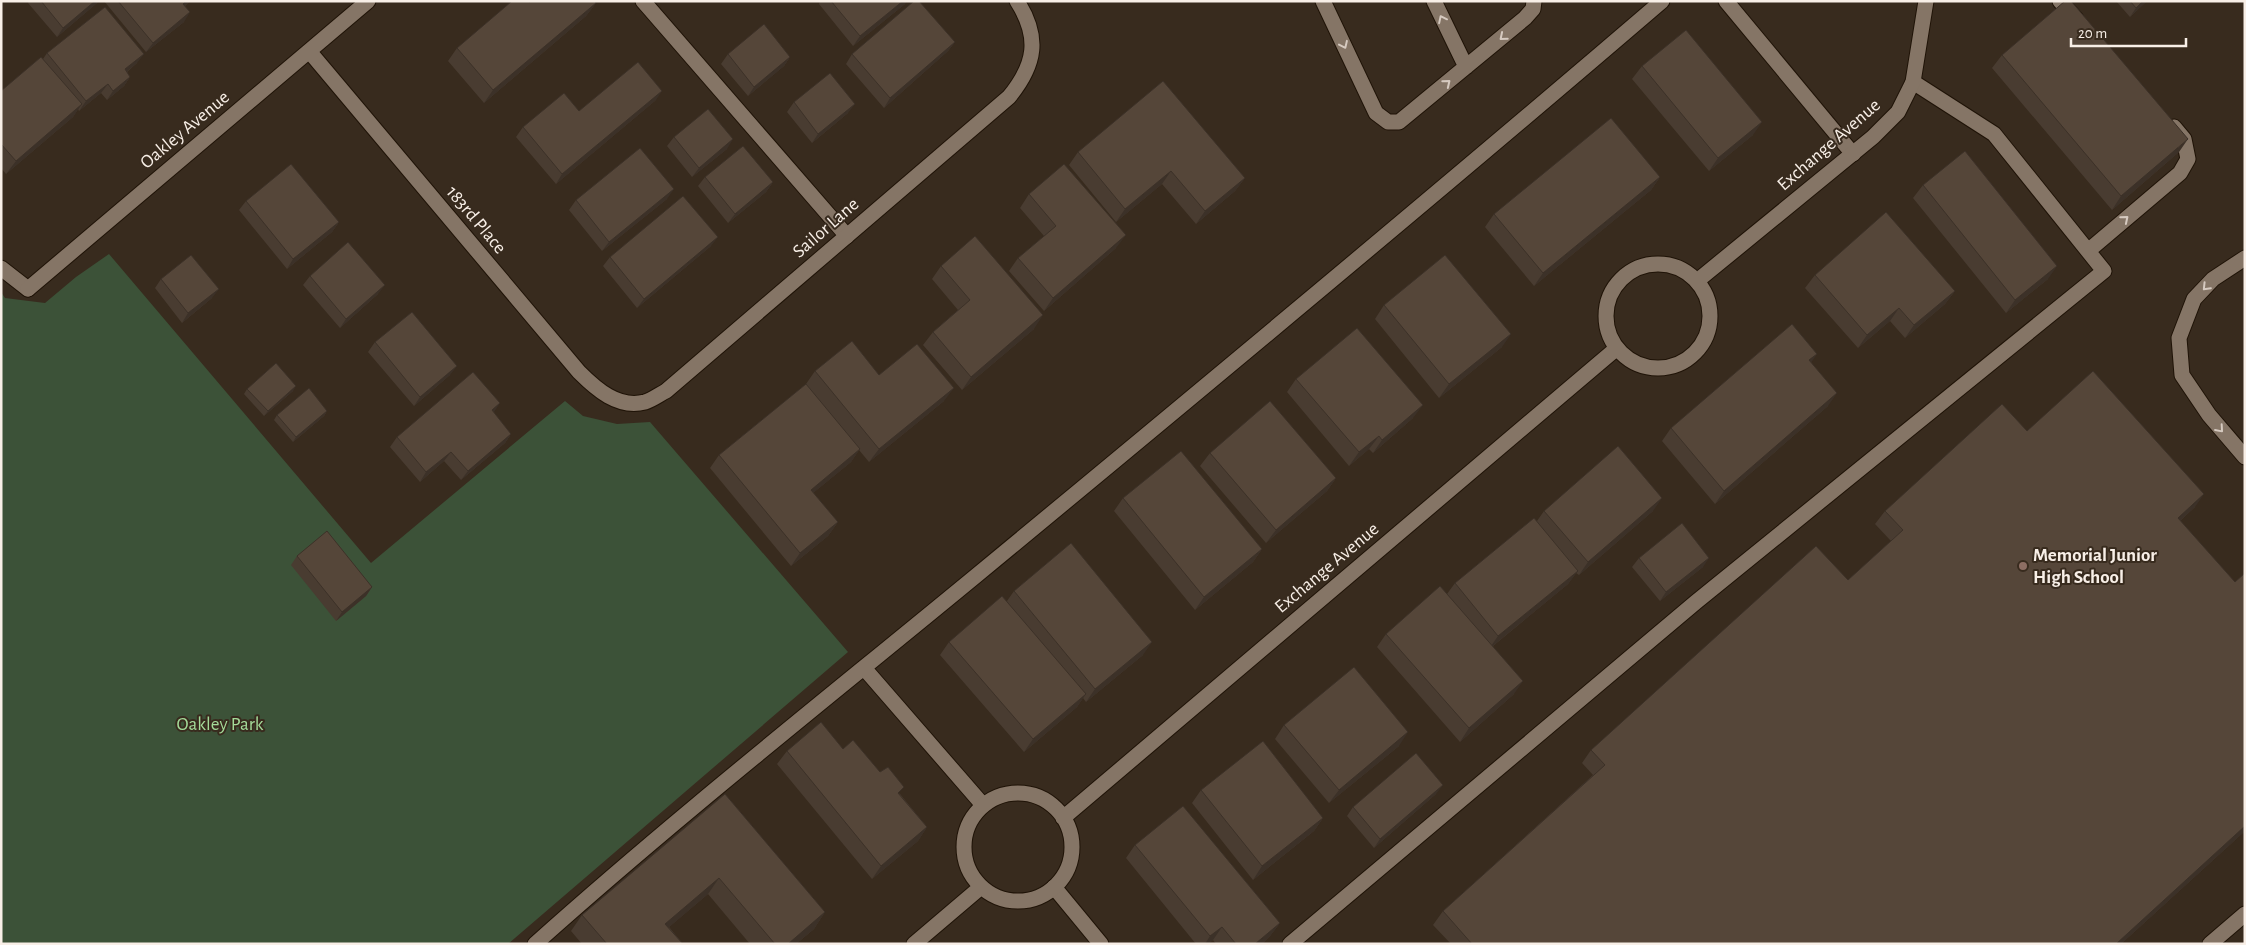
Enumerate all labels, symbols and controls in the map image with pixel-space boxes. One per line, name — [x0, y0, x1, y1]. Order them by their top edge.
one-way arrow — [1438, 15, 1448, 24]
scale bar — [2071, 15, 2186, 47]
text: 20 m — [2078, 26, 2107, 41]
one-way arrow — [1500, 31, 1509, 39]
one-way arrow — [1338, 40, 1348, 49]
one-way arrow — [1441, 80, 1450, 88]
street label: Oakley Avenue — [137, 87, 233, 173]
street label: Exchange Avenue — [1774, 95, 1884, 195]
street label: 183rd Place — [442, 183, 510, 257]
street label: Sailor Lane — [790, 195, 862, 261]
one-way arrow — [2119, 217, 2128, 225]
one-way arrow — [2203, 281, 2212, 290]
one-way arrow — [2215, 423, 2224, 432]
street label: Exchange Avenue — [1271, 519, 1383, 617]
place label: Memorial Junior High School — [2033, 546, 2157, 587]
marker: Memorial Junior High School — [2017, 560, 2029, 572]
park label: Oakley Park — [176, 715, 264, 734]

